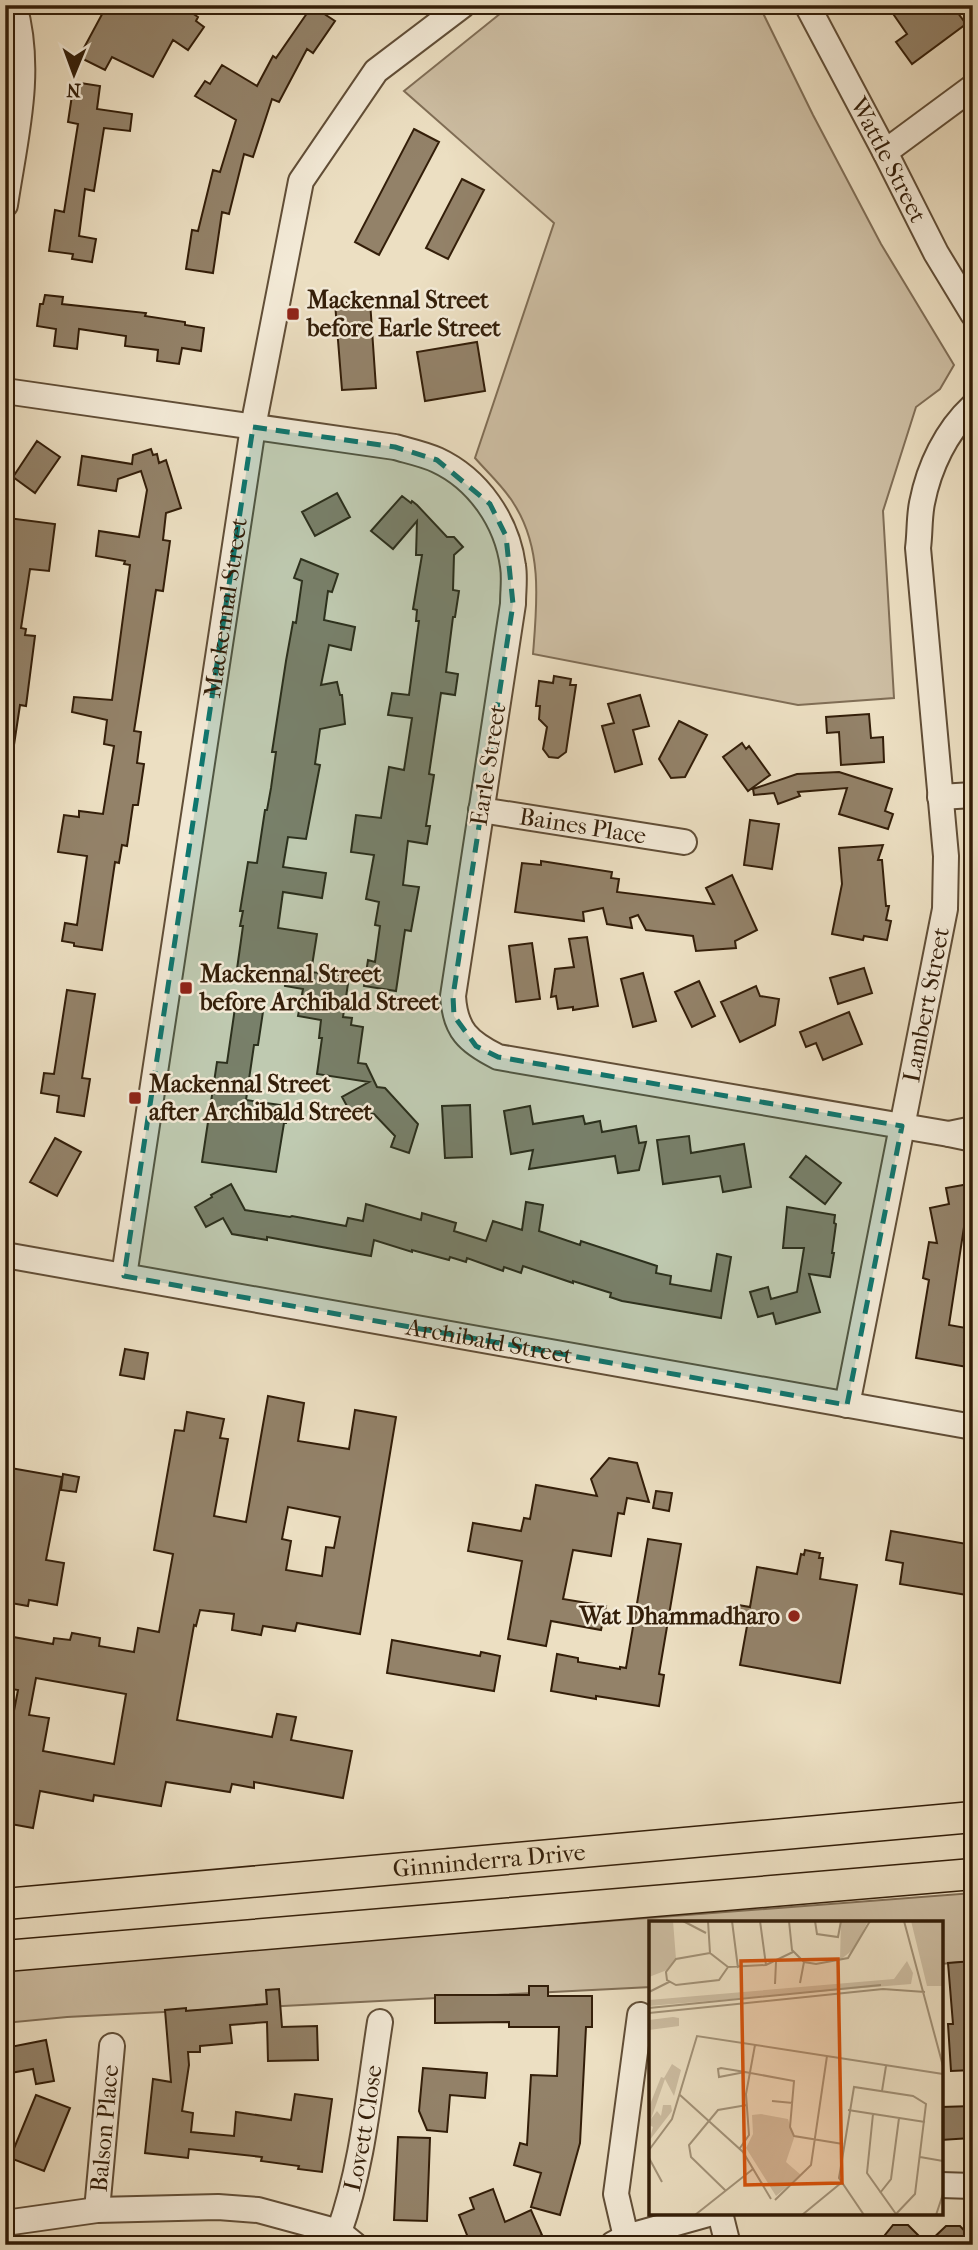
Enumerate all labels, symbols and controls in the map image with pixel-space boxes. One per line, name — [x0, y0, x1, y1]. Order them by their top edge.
north arrow — [38, 38, 108, 108]
text: N — [66, 79, 81, 101]
street label: Wattle Street — [844, 92, 932, 228]
place label: Mackennal Street before Earle Street — [306, 286, 501, 342]
marker: Mackennal Street before Earle Street — [285, 306, 301, 322]
street label: Mackennal Street — [198, 515, 253, 700]
street label: Earle Street — [465, 702, 511, 828]
street label: Baines Place — [517, 802, 648, 850]
street label: Lambert Street — [897, 924, 955, 1085]
place label: Mackennal Street before Archibald Street — [199, 960, 440, 1016]
marker: Mackennal Street before Archibald Street — [178, 980, 194, 996]
place label: Mackennal Street after Archibald Street — [149, 1070, 373, 1126]
marker: Mackennal Street after Archibald Street — [127, 1090, 143, 1106]
street label: Archibald Street — [403, 1312, 575, 1370]
place label: Wat Dhammadharo — [579, 1602, 780, 1630]
marker: Wat Dhammadharo — [786, 1608, 802, 1624]
street label: Ginninderra Drive — [392, 1838, 587, 1883]
inset map — [649, 1921, 943, 2215]
street label: Balson Place — [85, 2063, 124, 2193]
street label: Lovett Close — [338, 2063, 388, 2194]

